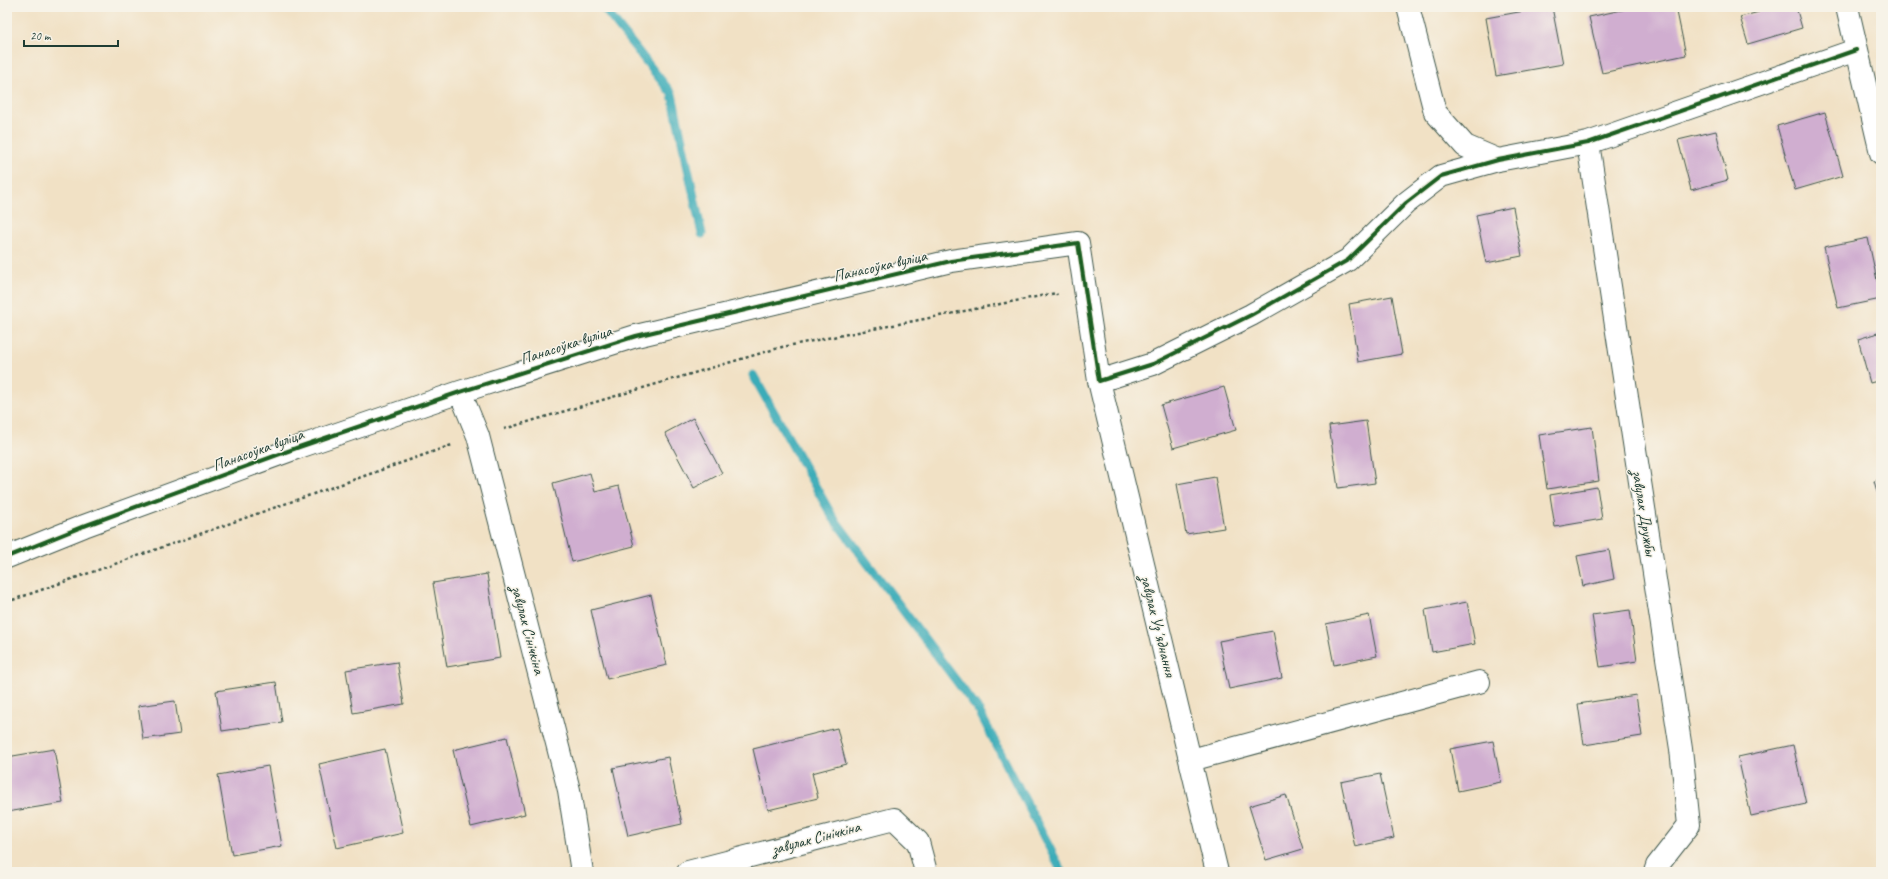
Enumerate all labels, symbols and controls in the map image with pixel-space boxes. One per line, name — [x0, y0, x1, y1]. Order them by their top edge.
scale bar — [24, 22, 118, 48]
text: 20 m — [30, 28, 52, 44]
street label: Панасоўка вуліца — [831, 245, 930, 286]
street label: Панасоўка вуліца — [518, 320, 615, 369]
street label: Панасоўка вуліца — [210, 424, 307, 476]
street label: завулак Дружбы — [1627, 467, 1661, 559]
street label: завулак Узʼяднання — [1135, 571, 1181, 680]
street label: завулак Сінічкіна — [506, 582, 550, 677]
street label: завулак Сінічкіна — [768, 816, 863, 860]

